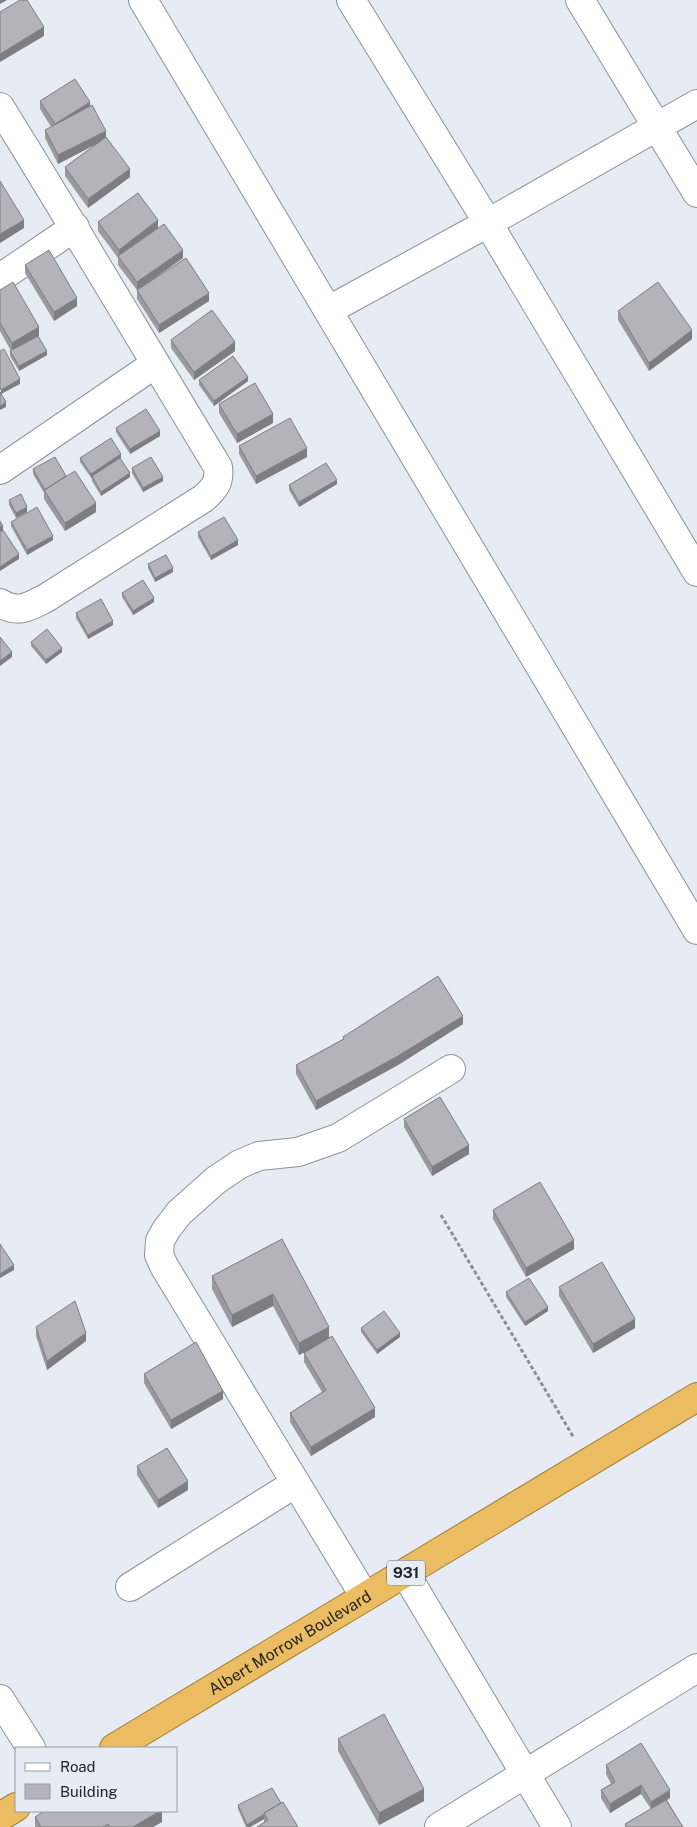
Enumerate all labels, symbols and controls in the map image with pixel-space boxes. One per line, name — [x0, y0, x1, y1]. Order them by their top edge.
road number: 931 — [387, 1560, 425, 1586]
street label: Albert Morrow Boulevard — [205, 1586, 375, 1699]
legend — [15, 1747, 178, 1812]
text: Road — [60, 1758, 96, 1775]
text: Building — [60, 1783, 118, 1800]

